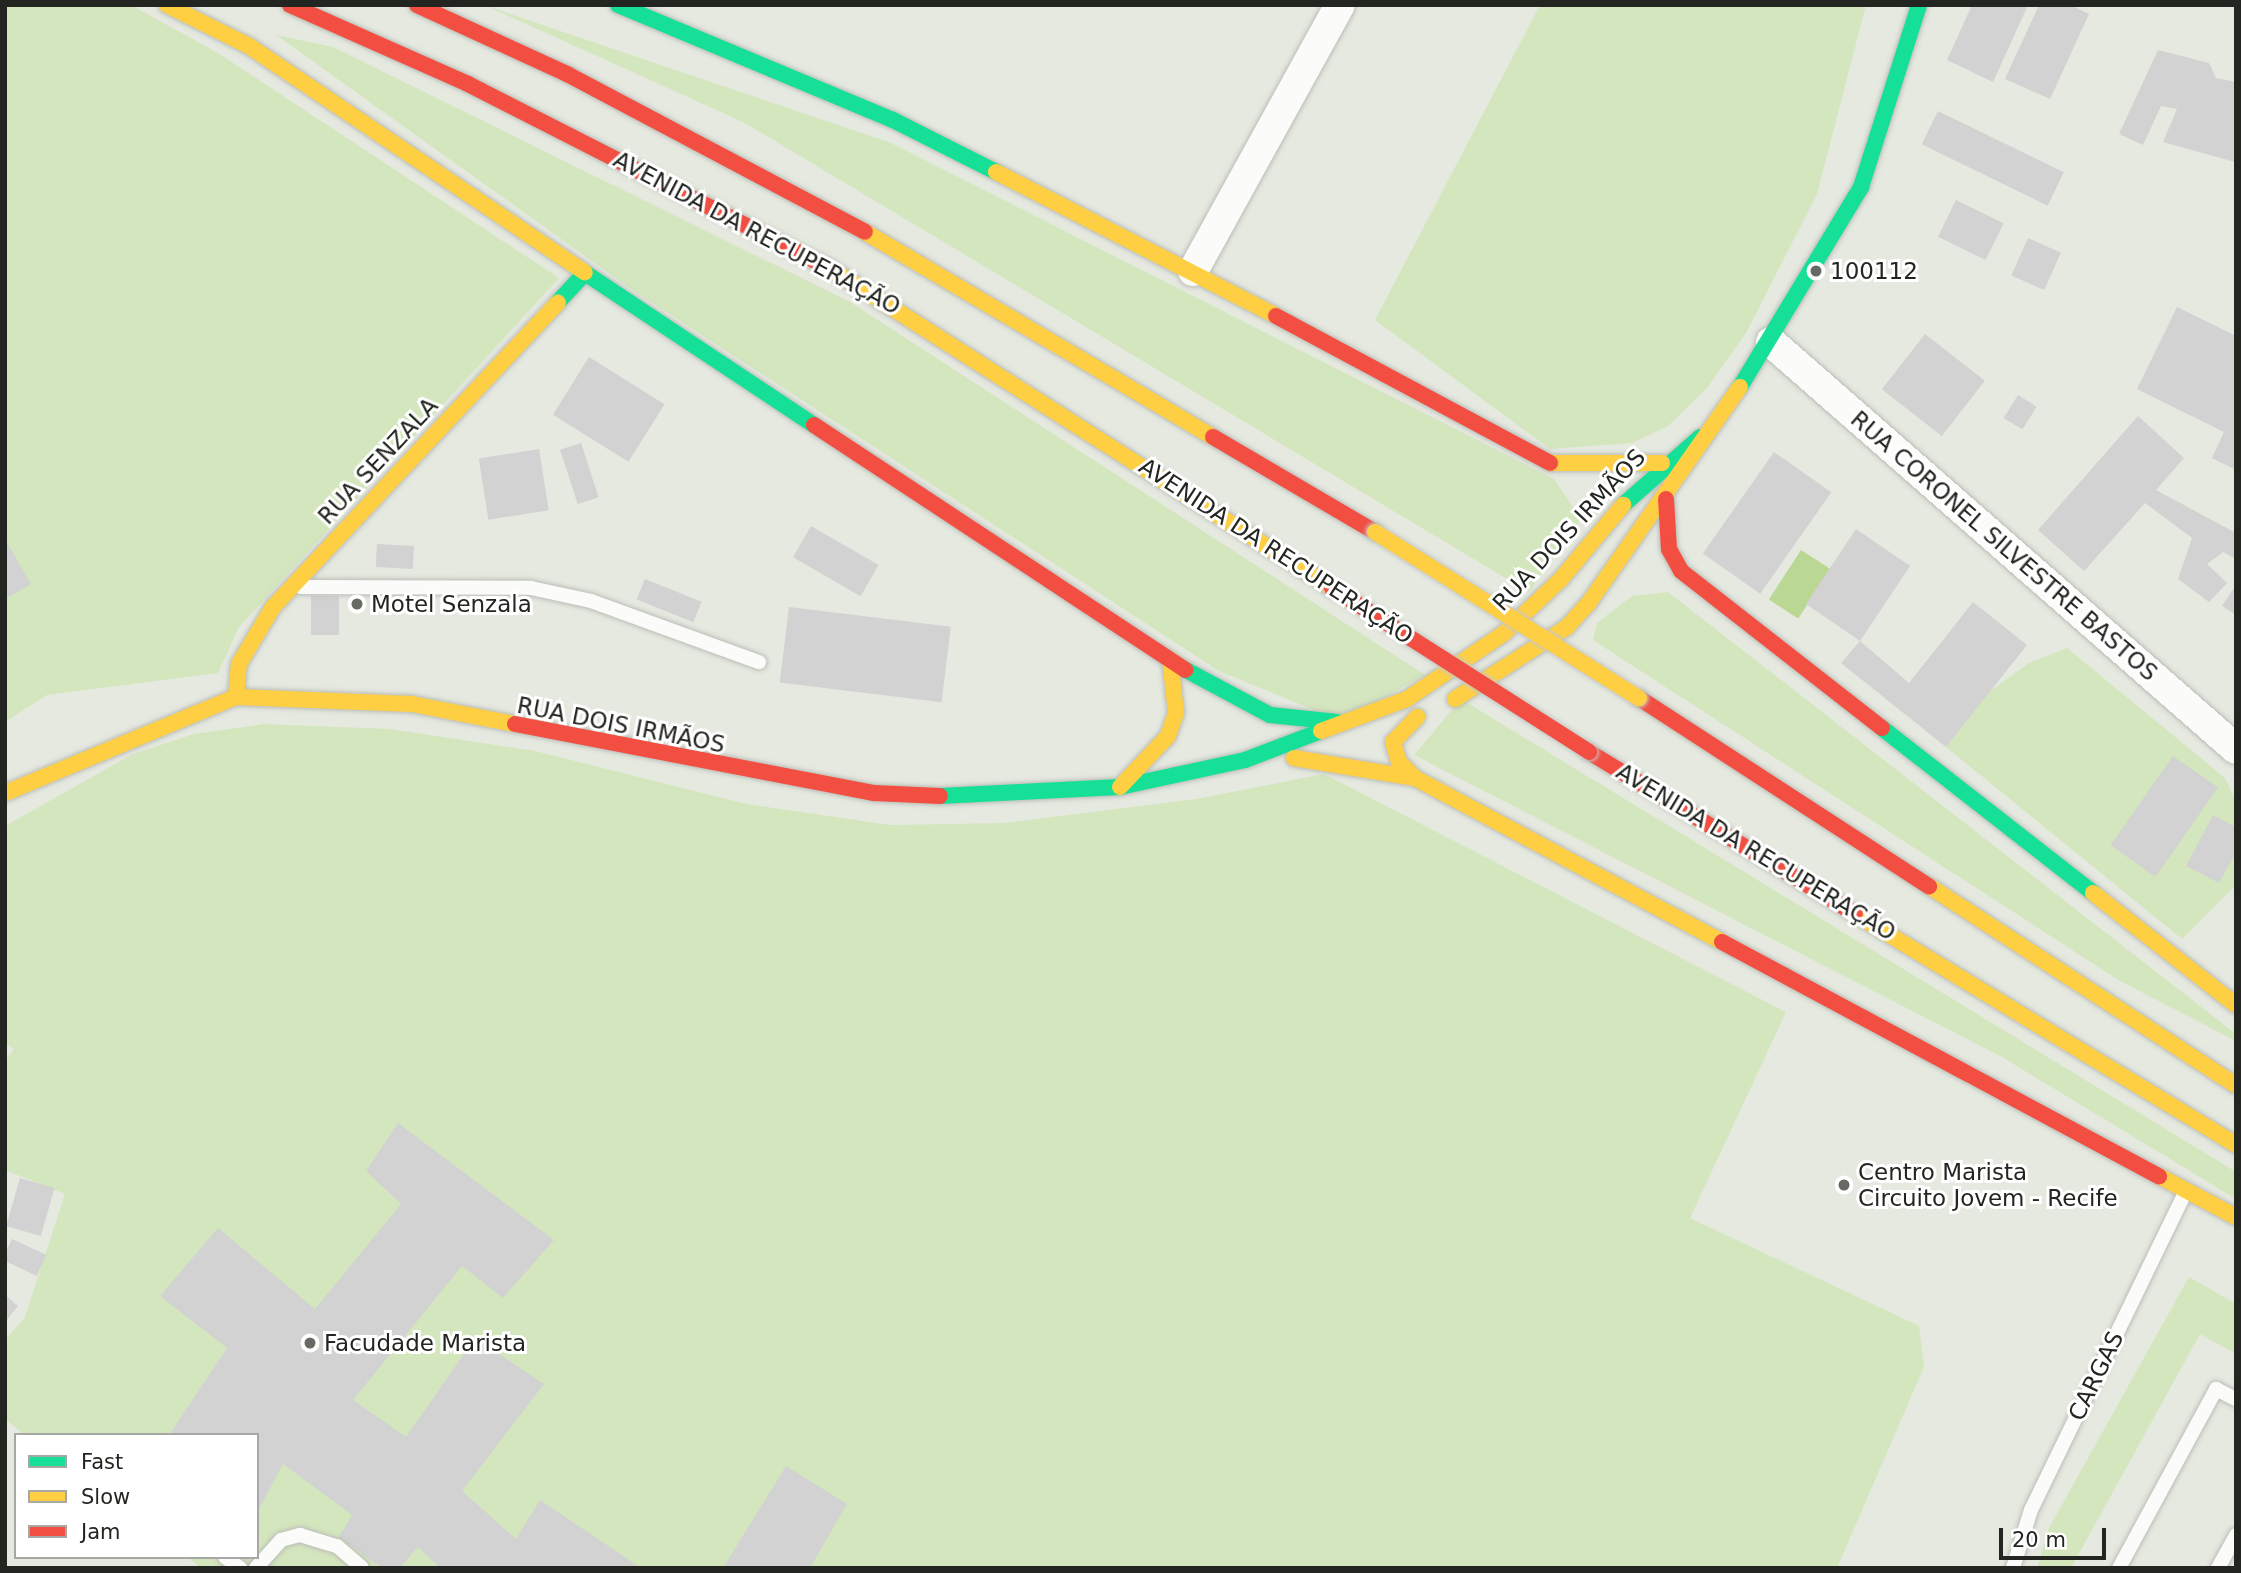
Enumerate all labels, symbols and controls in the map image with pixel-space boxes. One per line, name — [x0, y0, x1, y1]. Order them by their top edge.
street label: AVENIDA DA RECUPERAÇÃO — [609, 145, 905, 321]
place label: 100112 — [1830, 257, 1918, 285]
marker: 100112 — [1808, 263, 1824, 279]
street label: RUA SENZALA — [312, 392, 444, 530]
street label: RUA CORONEL SILVESTRE BASTOS — [1845, 405, 2163, 687]
street label: RUA DOIS IRMÃOS — [1487, 443, 1651, 617]
street label: AVENIDA DA RECUPERAÇÃO — [1134, 452, 1418, 650]
place label: Motel Senzala — [371, 590, 532, 618]
marker: Motel Senzala — [349, 596, 365, 612]
street label: RUA DOIS IRMÃOS — [515, 691, 727, 759]
street label: AVENIDA DA RECUPERAÇÃO — [1611, 758, 1901, 946]
place label: Centro Marista Circuito Jovem - Recife — [1858, 1158, 2118, 1212]
marker: Centro Marista Circuito Jovem - Recife — [1836, 1177, 1852, 1193]
street label: CARGAS — [2063, 1327, 2129, 1425]
place label: Facudade Marista — [324, 1329, 526, 1357]
marker: Facudade Marista — [302, 1335, 318, 1351]
legend — [14, 1433, 259, 1559]
text: Fast — [81, 1450, 123, 1474]
text: Slow — [81, 1485, 130, 1509]
scale bar — [2003, 1514, 2110, 1558]
text: Jam — [81, 1520, 121, 1544]
text: 20 m — [2012, 1528, 2066, 1552]

